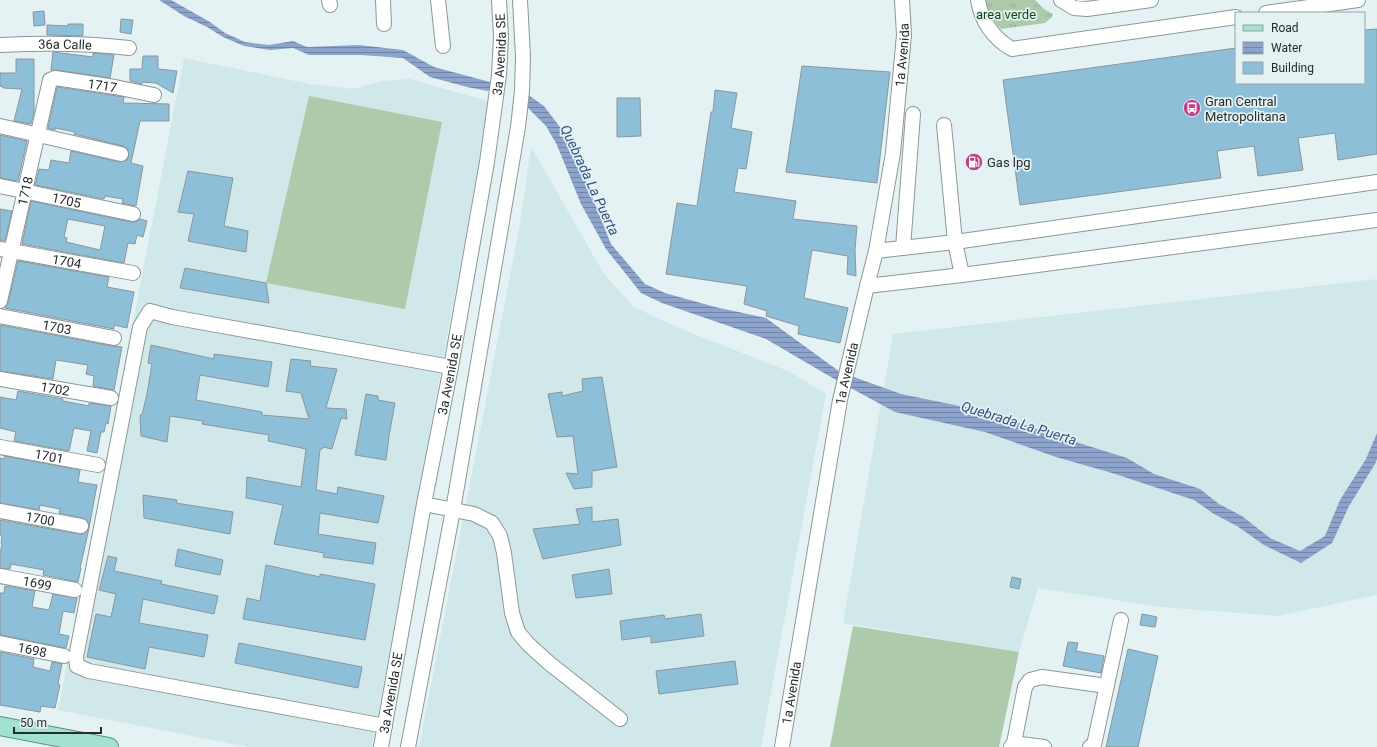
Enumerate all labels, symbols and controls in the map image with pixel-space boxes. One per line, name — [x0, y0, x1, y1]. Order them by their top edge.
park label: area verde — [976, 7, 1036, 22]
legend — [1235, 12, 1365, 84]
street label: 3a Avenida SE — [489, 13, 509, 96]
text: Road — [1271, 21, 1299, 35]
street label: 1a Avenida — [892, 23, 912, 87]
street label: 36a Calle — [38, 36, 92, 52]
text: Water — [1271, 41, 1302, 55]
text: Building — [1271, 61, 1314, 75]
street label: 1717 — [87, 76, 118, 95]
place label: Gran Central Metropolitana — [1205, 94, 1286, 124]
bus stop icon: Gran Central Metropolitana — [1182, 98, 1202, 118]
water label: Quebrada La Puerta — [557, 122, 623, 238]
fuel station icon: Gas lpg — [964, 152, 984, 172]
place label: Gas lpg — [987, 155, 1031, 170]
street label: 1718 — [14, 175, 35, 207]
street label: 1705 — [51, 190, 82, 210]
street label: 1704 — [51, 251, 83, 271]
street label: 1703 — [41, 317, 73, 337]
street label: 3a Avenida SE — [434, 333, 464, 416]
street label: 1a Avenida — [832, 341, 861, 406]
street label: 1702 — [40, 379, 71, 398]
water label: Quebrada La Puerta — [959, 398, 1079, 448]
street label: 1701 — [33, 446, 65, 466]
street label: 1700 — [25, 508, 56, 529]
street label: 1699 — [22, 573, 53, 593]
street label: 1698 — [17, 639, 48, 660]
street label: 3a Avenida SE — [376, 651, 405, 735]
street label: 1a Avenida — [778, 660, 804, 725]
scale bar — [14, 709, 101, 735]
text: 50 m — [20, 716, 47, 730]

